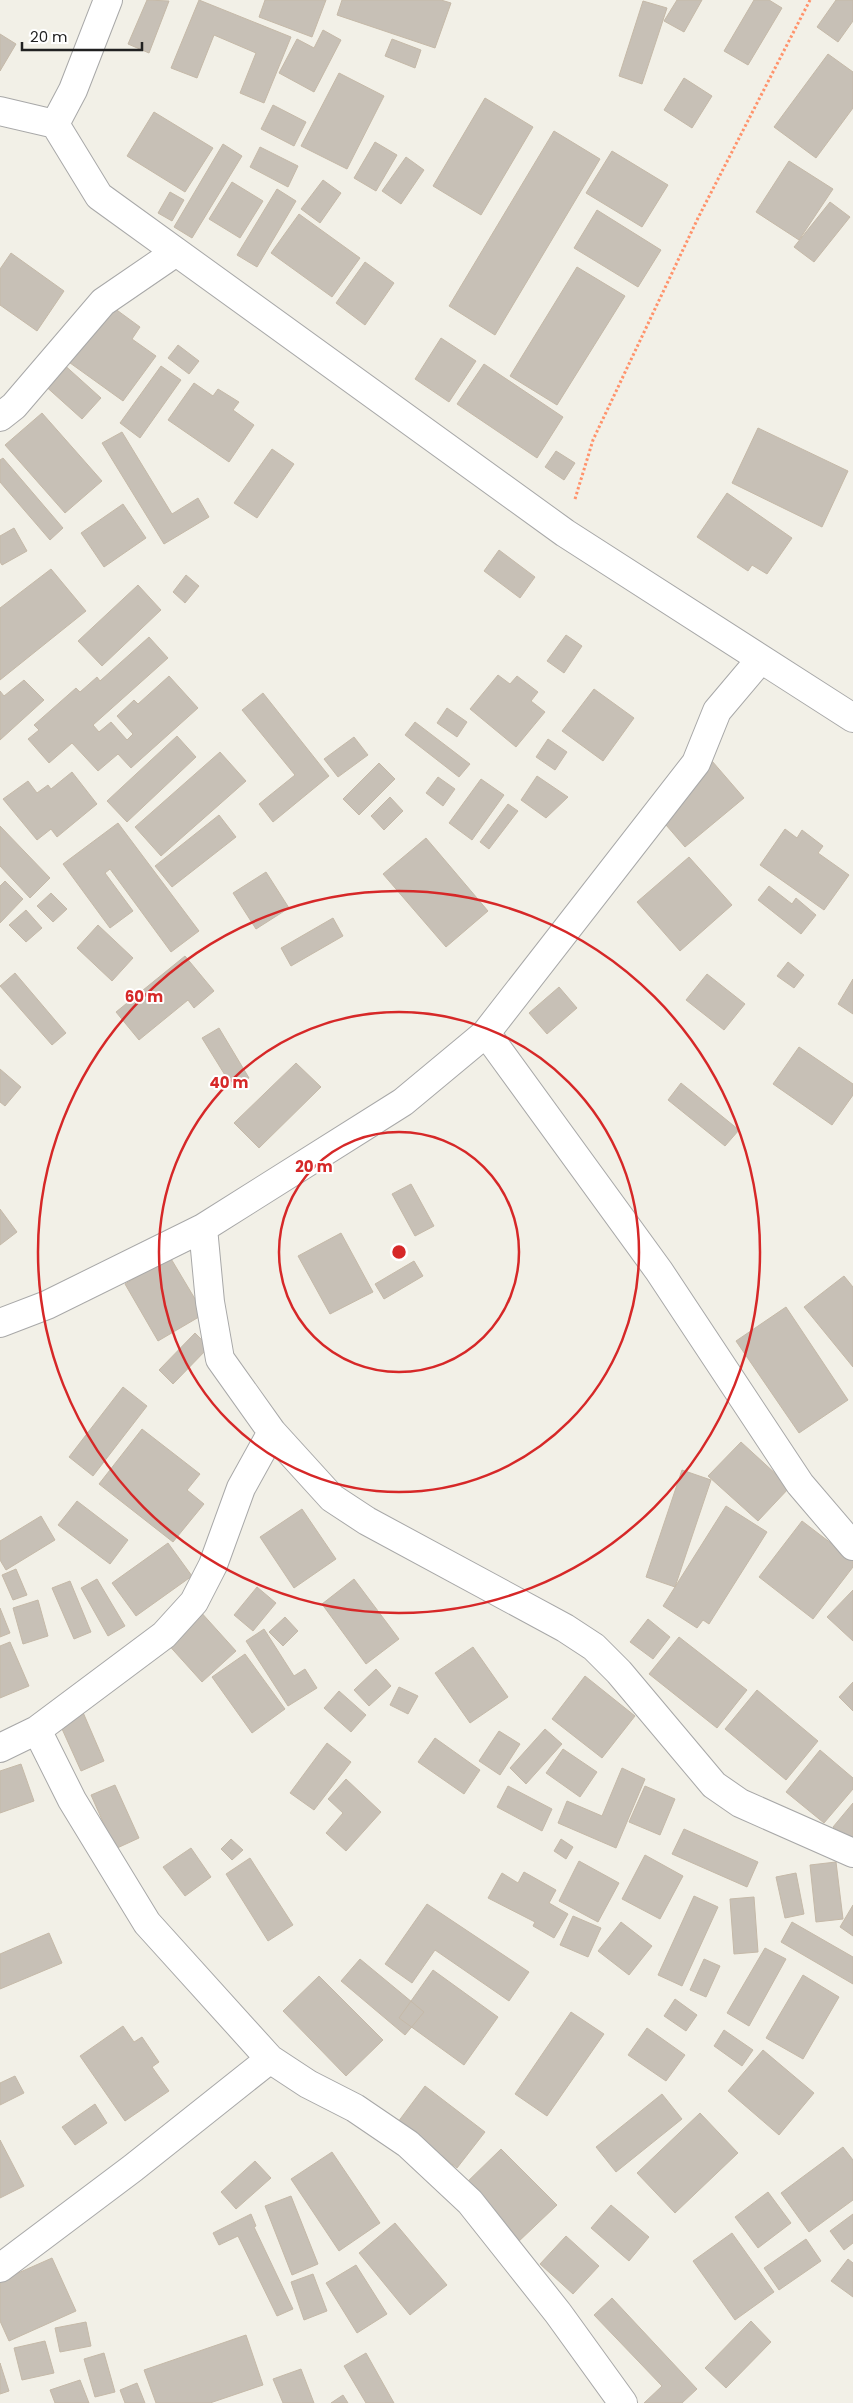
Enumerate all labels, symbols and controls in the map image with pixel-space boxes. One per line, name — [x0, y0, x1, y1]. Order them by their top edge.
scale bar — [22, 20, 142, 52]
text: 20 m — [30, 26, 68, 47]
text: 60 m — [125, 986, 163, 1007]
text: 40 m — [209, 1072, 249, 1093]
text: 20 m — [295, 1156, 333, 1177]
centre of rings — [390, 1243, 408, 1261]

